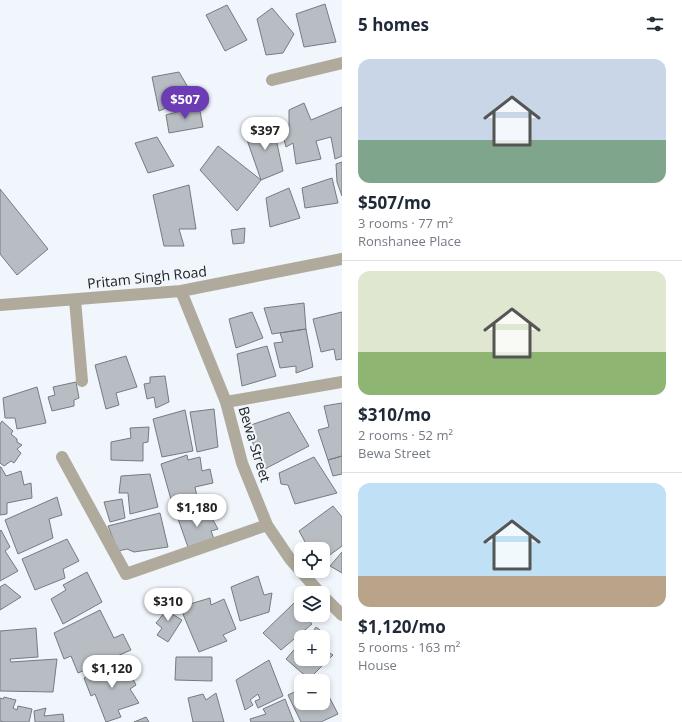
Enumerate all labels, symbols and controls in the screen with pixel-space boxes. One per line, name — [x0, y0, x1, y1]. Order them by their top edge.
text: 5 homes — [358, 13, 429, 36]
icon: filters — [644, 13, 666, 35]
icon: home — [476, 85, 548, 157]
pin: $507 — [161, 86, 209, 120]
text: $507 — [170, 90, 200, 108]
pin: $397 — [241, 117, 289, 151]
text: $397 — [250, 121, 280, 139]
text: $507/mo — [358, 191, 431, 214]
text: 3 rooms · 77 m² — [358, 214, 453, 232]
text: Ronshanee Place — [358, 232, 461, 250]
street label: Pritam Singh Road — [86, 261, 208, 293]
icon: home — [476, 297, 548, 369]
text: $310/mo — [358, 403, 431, 426]
street label: Bewa Street — [234, 404, 276, 484]
text: 2 rooms · 52 m² — [358, 426, 453, 444]
text: Bewa Street — [358, 444, 431, 462]
pin: $1,180 — [164, 494, 230, 528]
text: $1,180 — [177, 498, 217, 516]
icon: home — [476, 509, 548, 581]
map controls — [294, 542, 330, 710]
button: locate — [294, 542, 330, 578]
button: layers — [294, 586, 330, 622]
pin: $310 — [144, 588, 192, 622]
text: $310 — [153, 592, 183, 610]
text: $1,120/mo — [358, 615, 446, 638]
button: + — [294, 630, 330, 666]
text: 5 rooms · 163 m² — [358, 638, 460, 656]
pin: $1,120 — [79, 655, 145, 689]
text: House — [358, 656, 397, 674]
text: $1,120 — [92, 659, 132, 677]
button: − — [294, 674, 330, 710]

